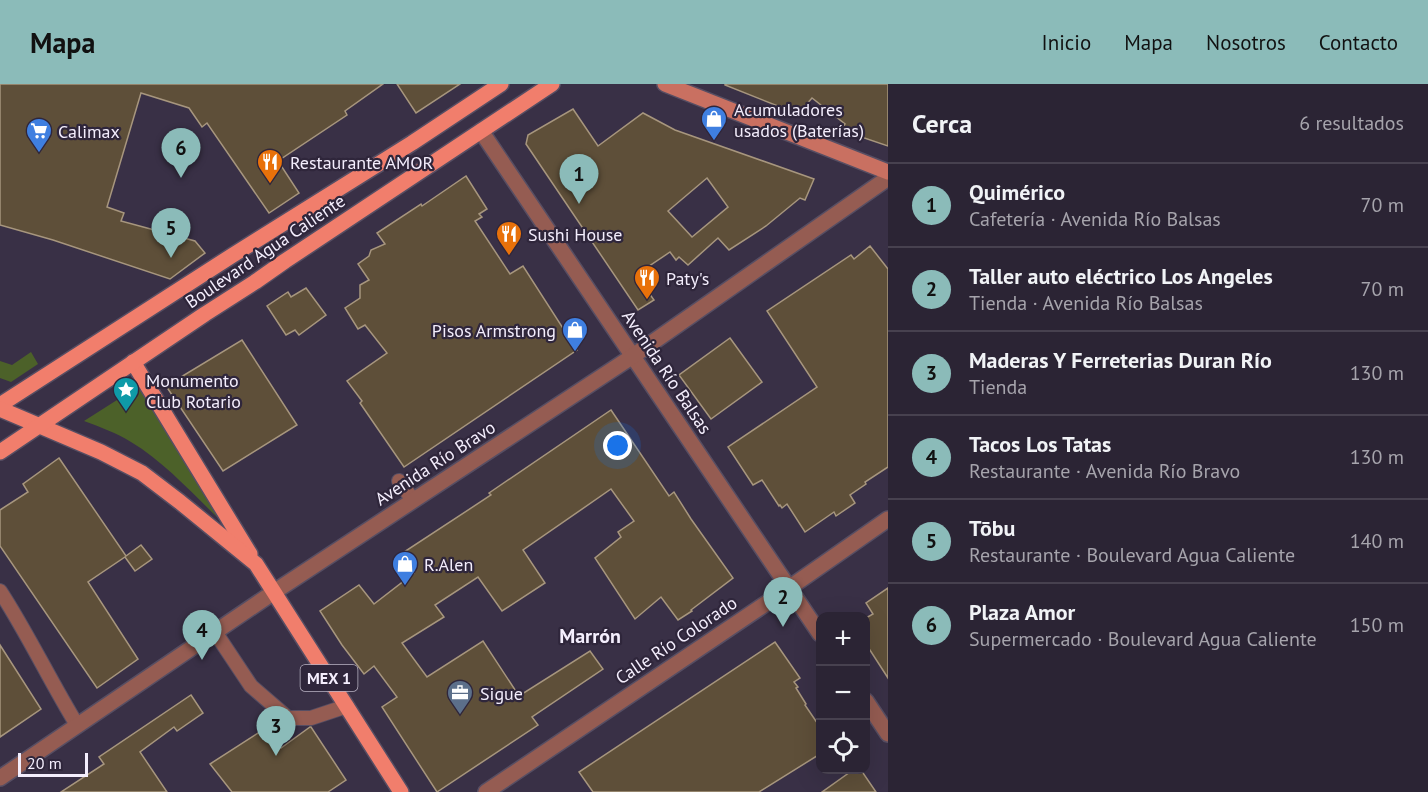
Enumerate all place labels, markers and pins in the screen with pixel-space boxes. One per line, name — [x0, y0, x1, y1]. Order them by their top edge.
place label: Acumuladores usados (Baterías) — [734, 98, 864, 142]
shop icon: Acumuladores usados (Baterías) — [699, 104, 729, 142]
supermarket icon: Calimax — [24, 116, 54, 154]
place label: Calimax — [58, 120, 120, 143]
pin: 6 — [162, 128, 201, 178]
restaurant icon: Restaurante AMOR — [255, 147, 285, 185]
place label: Restaurante AMOR — [290, 151, 434, 174]
pin: 1 — [560, 154, 598, 204]
pin: 5 — [152, 208, 190, 258]
restaurant icon: Sushi House — [494, 219, 524, 257]
place label: Sushi House — [528, 223, 622, 246]
restaurant icon: Paty's — [632, 263, 662, 301]
place label: Paty's — [666, 267, 709, 290]
shop icon: Pisos Armstrong — [560, 315, 590, 353]
place label: Pisos Armstrong — [432, 319, 556, 342]
place label: Monumento Club Rotario — [146, 369, 241, 413]
place icon: Monumento Club Rotario — [111, 375, 141, 413]
shop icon: R.Alen — [390, 549, 420, 587]
place label: R.Alen — [424, 553, 473, 576]
pin: 2 — [764, 578, 802, 627]
pin: 4 — [182, 610, 222, 660]
office icon: Sigue — [445, 678, 475, 716]
place label: Sigue — [480, 682, 523, 705]
pin: 3 — [256, 706, 296, 756]

